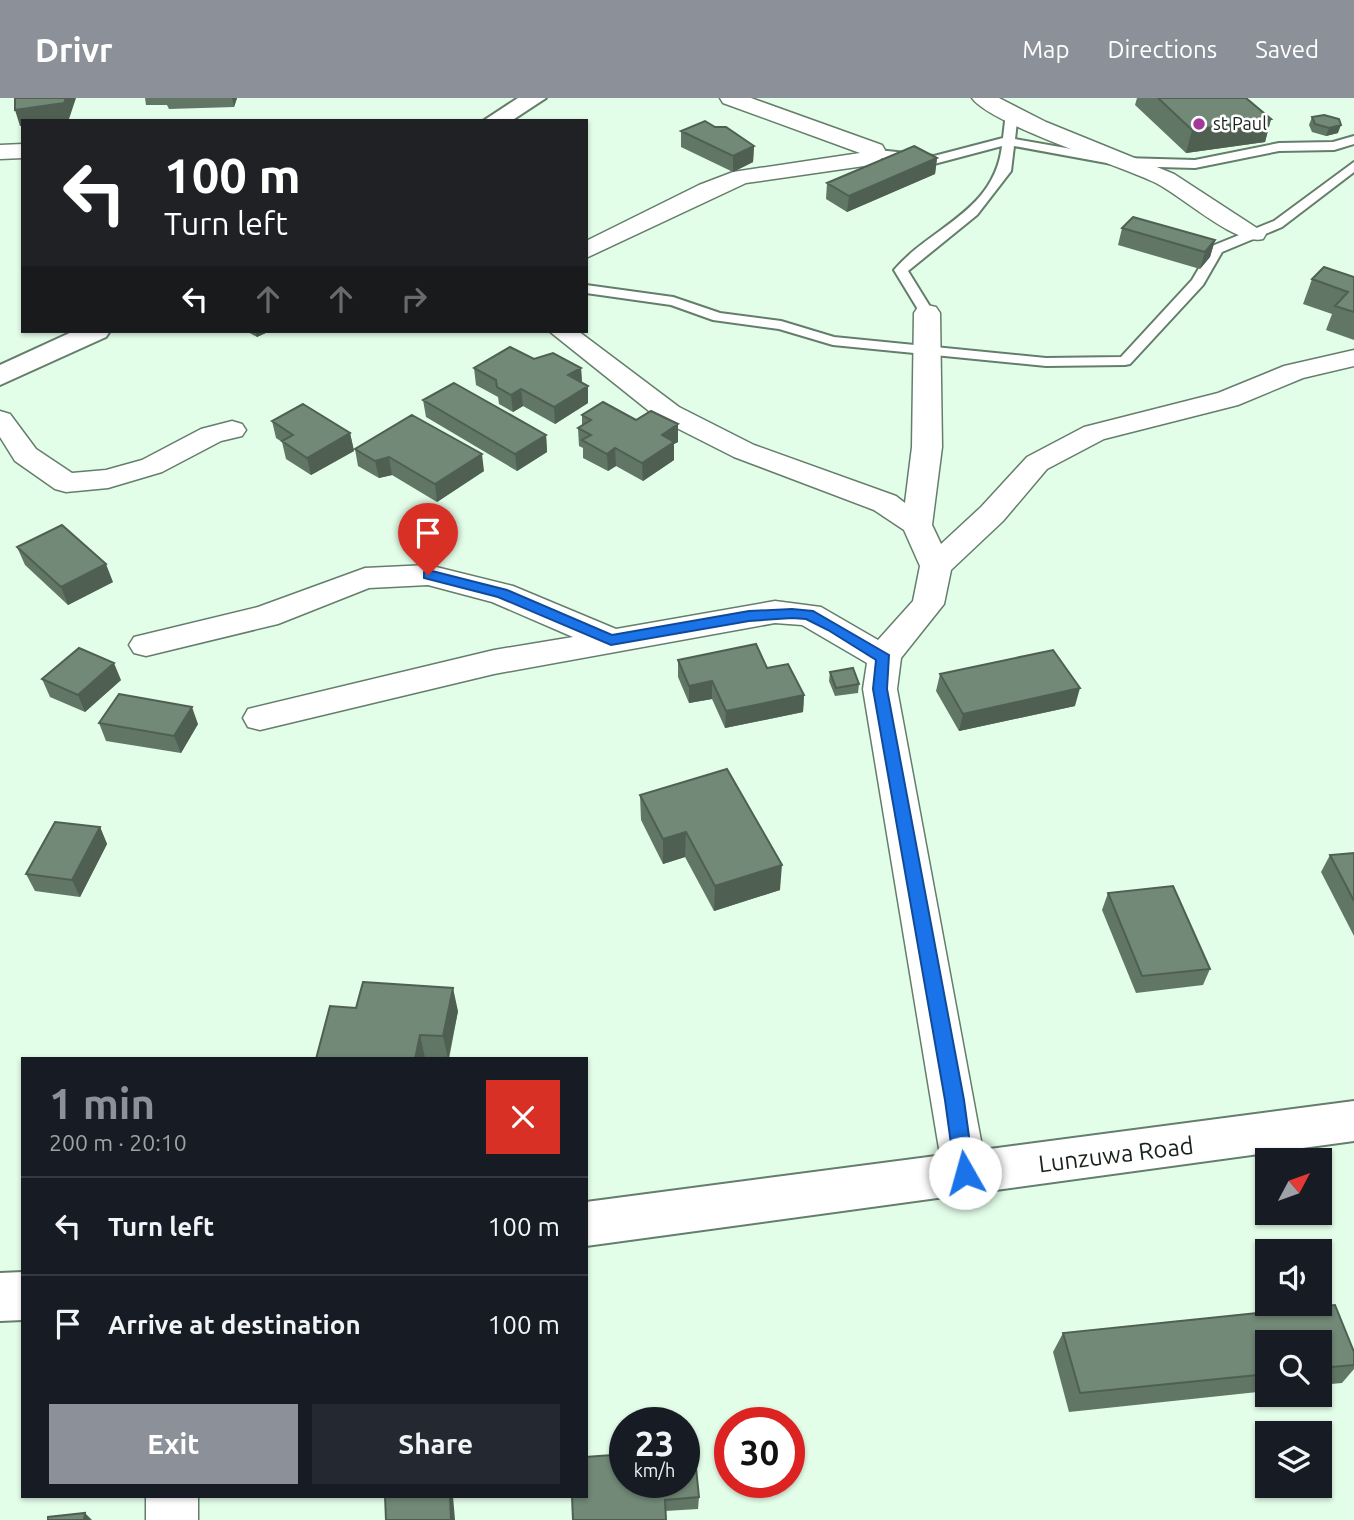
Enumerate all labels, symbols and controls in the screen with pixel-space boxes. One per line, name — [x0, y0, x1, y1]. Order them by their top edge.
text: Drivr — [35, 31, 113, 68]
text: Map — [1022, 36, 1069, 63]
text: Directions — [1107, 36, 1217, 63]
text: Saved — [1255, 36, 1319, 63]
place label: st Paul — [1213, 113, 1267, 133]
marker: st Paul — [1191, 116, 1207, 132]
icon: left — [49, 147, 140, 238]
text: 100 m — [164, 147, 301, 202]
text: Turn left — [164, 205, 288, 241]
icon: left — [176, 280, 214, 318]
icon: ahead — [249, 280, 287, 318]
icon: ahead — [322, 280, 360, 318]
icon: right — [395, 280, 433, 318]
pin — [398, 503, 458, 575]
icon: arrive — [409, 514, 447, 552]
text: 1 min — [49, 1080, 155, 1127]
button: close — [486, 1080, 560, 1154]
text: 200 m · 20:10 — [49, 1130, 187, 1155]
street label: Lunzuwa Road — [1037, 1132, 1195, 1177]
position arrow — [928, 1136, 1002, 1210]
north arrow — [1255, 1148, 1332, 1225]
map controls — [1255, 1148, 1332, 1498]
icon: left — [49, 1207, 87, 1245]
text: Turn left — [108, 1212, 214, 1241]
text: 100 m — [488, 1212, 560, 1241]
button: sound — [1255, 1239, 1332, 1316]
icon: arrive — [49, 1305, 87, 1343]
text: Arrive at destination — [108, 1310, 361, 1339]
text: 100 m — [488, 1310, 560, 1339]
button: search — [1255, 1330, 1332, 1407]
button: Exit — [49, 1404, 298, 1484]
button: Share — [312, 1404, 560, 1484]
speed limit sign: 30 — [714, 1407, 805, 1498]
button: layers — [1255, 1421, 1332, 1498]
text: 23 — [635, 1423, 674, 1463]
text: km/h — [634, 1460, 675, 1480]

